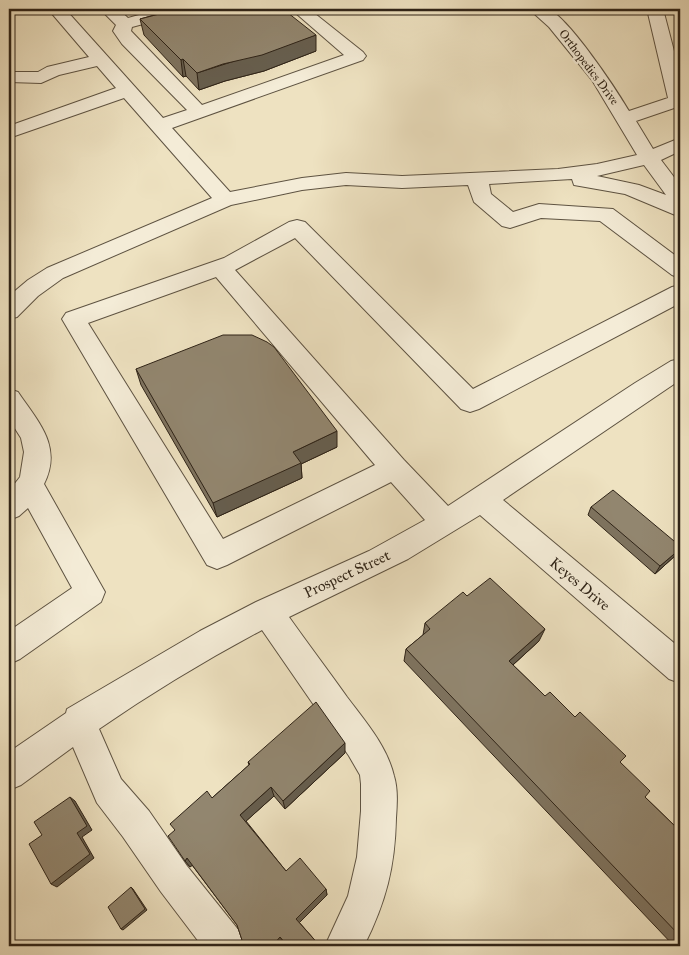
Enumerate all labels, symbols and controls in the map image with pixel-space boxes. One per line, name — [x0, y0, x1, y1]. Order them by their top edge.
street label: Orthopedics Drive — [556, 27, 622, 107]
street label: Prospect Street — [301, 546, 394, 602]
street label: Keyes Drive — [546, 554, 614, 614]

